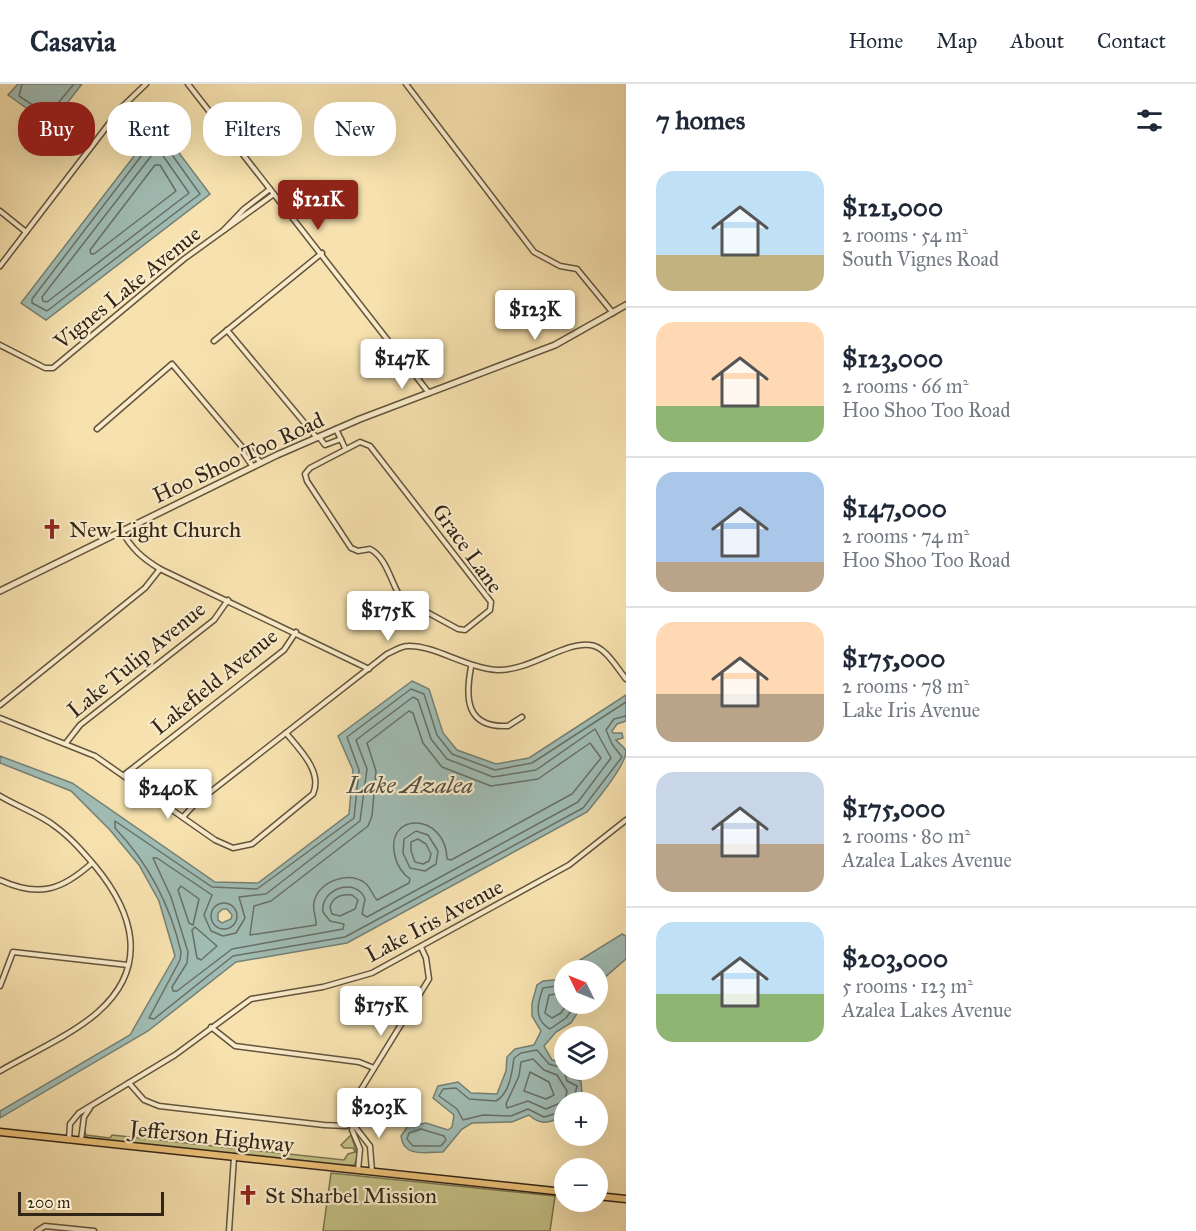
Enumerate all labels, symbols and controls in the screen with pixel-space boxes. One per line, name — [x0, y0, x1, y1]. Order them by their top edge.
text: Casavia — [30, 24, 116, 59]
text: Home — [848, 28, 903, 54]
text: Map — [936, 28, 977, 54]
text: About — [1010, 28, 1064, 54]
text: Contact — [1097, 28, 1166, 54]
chip: Buy — [18, 102, 95, 156]
chip: Rent — [107, 102, 191, 156]
chip: Filters — [203, 102, 302, 156]
chip: New — [314, 102, 396, 156]
text: 7 homes — [656, 104, 745, 136]
icon: filters — [1133, 104, 1166, 137]
pin: $121K — [276, 180, 360, 231]
text: $121K — [292, 187, 344, 211]
text: $121,000 — [842, 191, 943, 223]
icon: home — [704, 195, 776, 267]
street label: Vignes Lake Avenue — [48, 220, 206, 355]
text: 2 rooms · 54 m² — [842, 223, 968, 247]
text: South Vignes Road — [842, 247, 999, 271]
pin: $123K — [493, 290, 577, 341]
text: $123K — [509, 297, 561, 321]
pin: $147K — [360, 339, 444, 390]
text: $123,000 — [842, 342, 943, 374]
text: $147K — [374, 346, 430, 370]
icon: home — [704, 346, 776, 418]
text: 2 rooms · 66 m² — [842, 374, 968, 398]
text: Hoo Shoo Too Road — [842, 398, 1011, 422]
street label: Hoo Shoo Too Road — [148, 406, 328, 509]
text: $147,000 — [842, 492, 947, 524]
icon: home — [704, 496, 776, 568]
street label: Grace Lane — [426, 499, 509, 598]
place label: New Light Church — [69, 516, 241, 543]
church icon: New Light Church — [40, 517, 64, 541]
text: 2 rooms · 74 m² — [842, 524, 969, 548]
text: Hoo Shoo Too Road — [842, 548, 1011, 572]
pin: $175K — [346, 591, 430, 642]
street label: Lake Tulip Avenue — [62, 595, 211, 723]
text: $175K — [361, 598, 415, 622]
street label: Lakefield Avenue — [146, 622, 283, 740]
text: $175,000 — [842, 642, 945, 674]
icon: home — [704, 646, 776, 718]
text: 2 rooms · 78 m² — [842, 674, 969, 698]
text: Lake Iris Avenue — [842, 698, 980, 722]
pin: $240K — [126, 769, 210, 820]
water label: Lake Azalea — [346, 770, 473, 800]
text: $240K — [139, 776, 197, 800]
text: $175,000 — [842, 792, 945, 824]
icon: home — [704, 796, 776, 868]
text: 2 rooms · 80 m² — [842, 824, 970, 848]
text: Azalea Lakes Avenue — [842, 848, 1012, 872]
street label: Lake Iris Avenue — [361, 873, 508, 968]
text: $203,000 — [842, 942, 948, 974]
icon: home — [704, 946, 776, 1018]
north arrow — [554, 960, 608, 1014]
map controls — [554, 960, 608, 1212]
text: 5 rooms · 123 m² — [842, 974, 973, 998]
pin: $175K — [339, 986, 423, 1037]
text: $175K — [354, 993, 408, 1017]
text: Azalea Lakes Avenue — [842, 998, 1012, 1022]
button: layers — [554, 1026, 608, 1080]
pin: $203K — [337, 1088, 421, 1139]
button: + — [554, 1092, 608, 1146]
text: $203K — [351, 1095, 407, 1119]
street label: Jefferson Highway — [126, 1114, 296, 1159]
button: − — [554, 1158, 608, 1212]
place label: St Sharbel Mission — [265, 1182, 437, 1209]
church icon: St Sharbel Mission — [236, 1183, 260, 1207]
scale bar — [18, 1189, 164, 1216]
text: 200 m — [27, 1193, 70, 1212]

